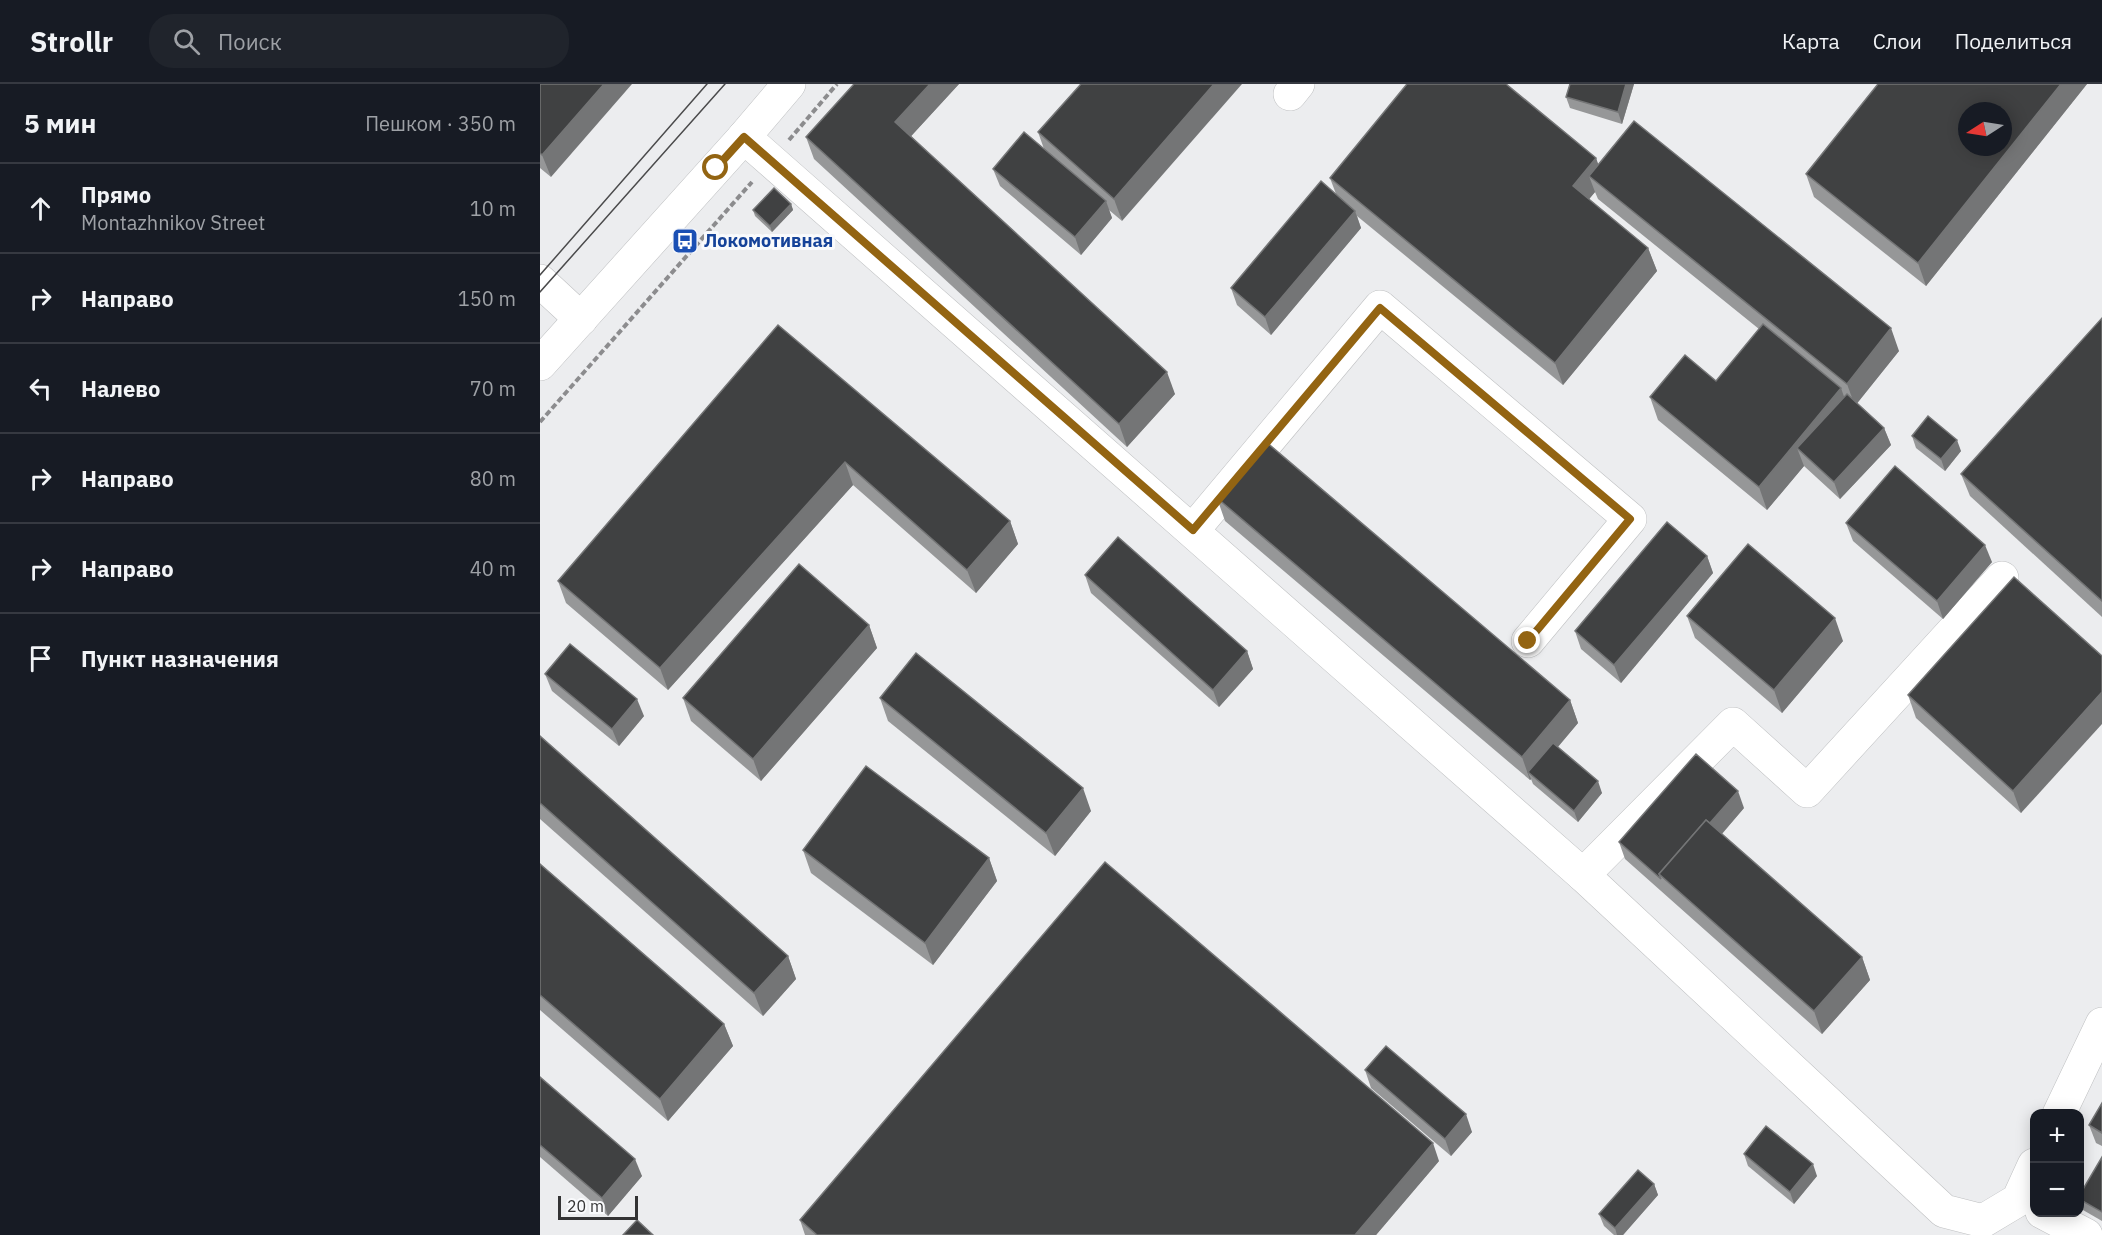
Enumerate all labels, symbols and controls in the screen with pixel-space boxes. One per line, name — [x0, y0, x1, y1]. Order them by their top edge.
search box — [149, 14, 569, 68]
text: Strollr — [30, 23, 113, 60]
icon: search — [170, 25, 203, 58]
text: Поиск — [218, 27, 282, 56]
text: Карта — [1782, 27, 1840, 55]
text: Слои — [1873, 27, 1922, 55]
text: Поделиться — [1955, 27, 2072, 55]
north arrow — [1958, 102, 2012, 156]
text: 5 мин — [24, 106, 96, 140]
text: Пешком · 350 m — [365, 110, 516, 137]
route start — [702, 154, 728, 180]
text: Прямо — [81, 180, 151, 209]
icon: ahead — [24, 192, 57, 225]
text: 10 m — [470, 195, 516, 222]
text: Montazhnikov Street — [81, 209, 265, 236]
bus stop icon: Локомотивная — [670, 226, 700, 256]
place label: Локомотивная — [704, 229, 833, 252]
icon: right — [24, 282, 57, 315]
text: Направо — [81, 284, 174, 313]
text: 150 m — [458, 285, 516, 312]
icon: left — [24, 372, 57, 405]
text: Налево — [81, 374, 160, 403]
text: 70 m — [470, 375, 516, 402]
icon: right — [24, 462, 57, 495]
text: Направо — [81, 464, 174, 493]
text: 80 m — [470, 465, 516, 492]
icon: right — [24, 552, 57, 585]
text: Направо — [81, 554, 174, 583]
text: 40 m — [470, 555, 516, 582]
route end — [1514, 627, 1540, 653]
icon: arrive — [24, 642, 57, 675]
text: Пункт назначения — [81, 644, 279, 673]
map controls — [2030, 1109, 2084, 1217]
button: + — [2030, 1109, 2084, 1163]
button: − — [2030, 1163, 2084, 1217]
scale bar — [558, 1193, 638, 1220]
text: 20 m — [567, 1196, 604, 1216]

